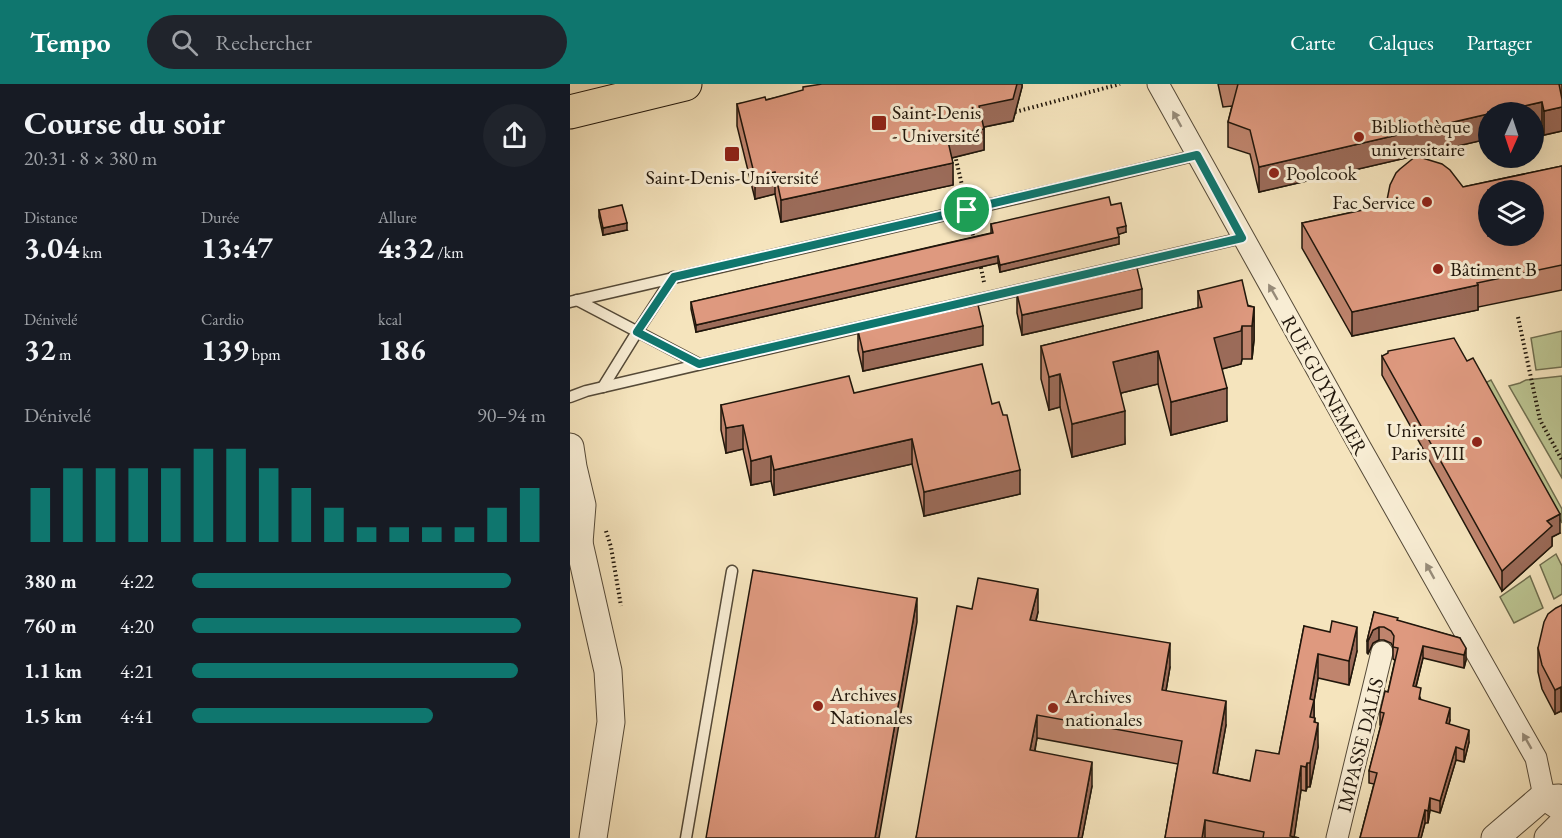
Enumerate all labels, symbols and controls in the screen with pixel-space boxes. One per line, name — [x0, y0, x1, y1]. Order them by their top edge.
search box — [147, 15, 567, 69]
text: Tempo — [30, 24, 111, 60]
icon: search — [168, 26, 201, 59]
text: Rechercher — [216, 28, 312, 57]
text: Carte — [1290, 29, 1335, 56]
text: Calques — [1368, 29, 1434, 56]
text: Partager — [1467, 29, 1532, 56]
place label: Saint-Denis - Université — [892, 99, 981, 148]
text: Course du soir — [24, 101, 225, 144]
north arrow — [1478, 102, 1544, 168]
map controls — [1478, 102, 1544, 246]
button: share — [483, 104, 546, 167]
one-way arrow — [1172, 111, 1182, 128]
place label: Bibliothèque universitaire — [1371, 113, 1470, 162]
marker: Saint-Denis - Université — [870, 114, 888, 132]
marker: Bibliothèque universitaire — [1352, 130, 1366, 144]
text: 20:31 · 8 × 380 m — [24, 145, 157, 171]
marker: Saint-Denis-Université — [723, 145, 741, 163]
place label: Poolcook — [1286, 160, 1358, 186]
place label: Saint-Denis-Université — [645, 164, 819, 190]
marker: Poolcook — [1267, 166, 1281, 180]
button: layers — [1478, 180, 1544, 246]
pin — [941, 184, 992, 235]
place label: Fac Service — [1332, 189, 1415, 215]
icon: arrive — [950, 193, 983, 226]
marker: Fac Service — [1420, 195, 1434, 209]
text: Distance — [24, 207, 77, 228]
text: Durée — [201, 207, 239, 228]
text: Allure — [378, 207, 417, 228]
text: 3.04 — [24, 228, 79, 267]
text: 13:47 — [201, 228, 273, 267]
text: 4:32 — [378, 228, 434, 267]
text: km — [79, 242, 102, 263]
text: /km — [434, 242, 464, 263]
place label: Bâtiment B — [1450, 256, 1537, 282]
marker: Bâtiment B — [1431, 262, 1445, 276]
one-way arrow — [1268, 283, 1278, 300]
text: Dénivelé — [24, 309, 78, 330]
text: Cardio — [201, 309, 244, 330]
text: kcal — [378, 309, 402, 330]
street label: RUE GUYNEMER — [1276, 311, 1375, 460]
text: 32 — [24, 330, 56, 369]
text: 139 — [201, 330, 249, 369]
text: 186 — [378, 330, 426, 369]
text: m — [56, 344, 71, 365]
text: bpm — [249, 344, 281, 365]
text: Dénivelé — [24, 402, 91, 428]
text: 90–94 m — [477, 402, 546, 428]
place label: Université Paris VIII — [1387, 417, 1465, 466]
marker: Université Paris VIII — [1470, 435, 1484, 449]
one-way arrow — [1425, 563, 1436, 579]
text: 380 m — [24, 568, 77, 594]
text: 4:22 — [120, 568, 154, 594]
text: 760 m — [24, 613, 77, 639]
text: 4:20 — [120, 613, 154, 639]
text: 1.1 km — [24, 658, 82, 684]
text: 4:21 — [120, 658, 154, 684]
street label: IMPASSE DALIS — [1331, 675, 1389, 815]
place label: Archives Nationales — [829, 681, 913, 730]
place label: Archives nationales — [1064, 683, 1142, 732]
marker: Archives Nationales — [811, 699, 825, 713]
marker: Archives nationales — [1046, 701, 1060, 715]
text: 1.5 km — [24, 703, 82, 729]
text: 4:41 — [120, 703, 154, 729]
one-way arrow — [1522, 732, 1532, 749]

